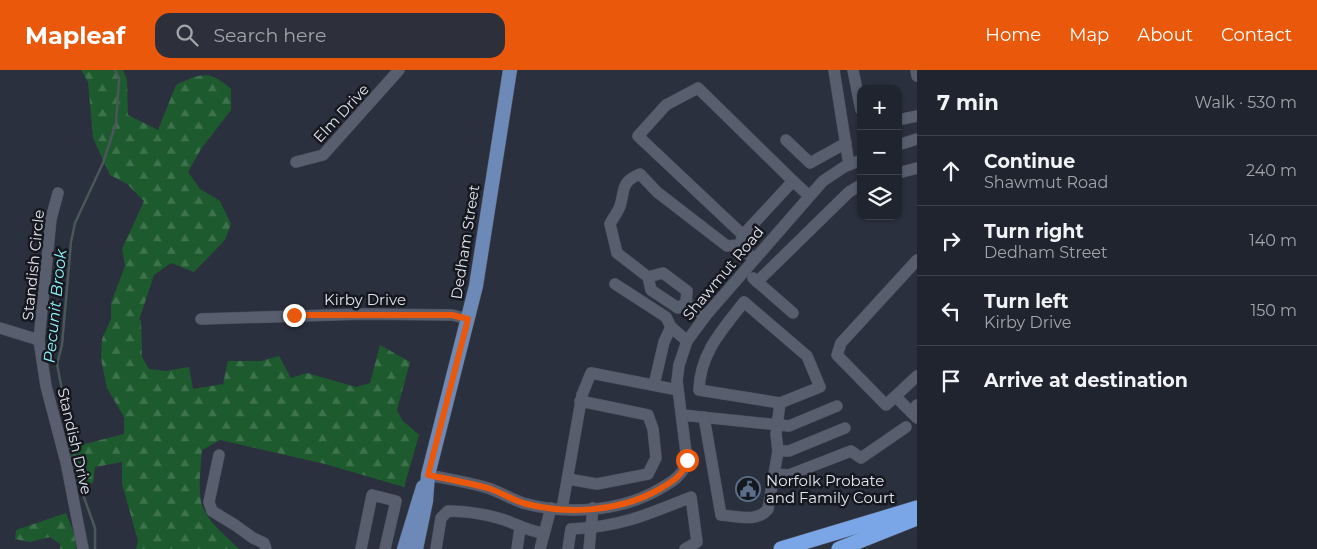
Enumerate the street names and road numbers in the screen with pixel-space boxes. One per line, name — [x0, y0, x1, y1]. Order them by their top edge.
street label: Elm Drive — [309, 80, 373, 146]
street label: Dedham Street — [447, 183, 483, 301]
street label: Standish Circle — [18, 209, 48, 321]
street label: Shawmut Road — [678, 222, 768, 324]
street label: Kirby Drive — [324, 290, 406, 309]
street label: Standish Drive — [53, 386, 97, 496]

